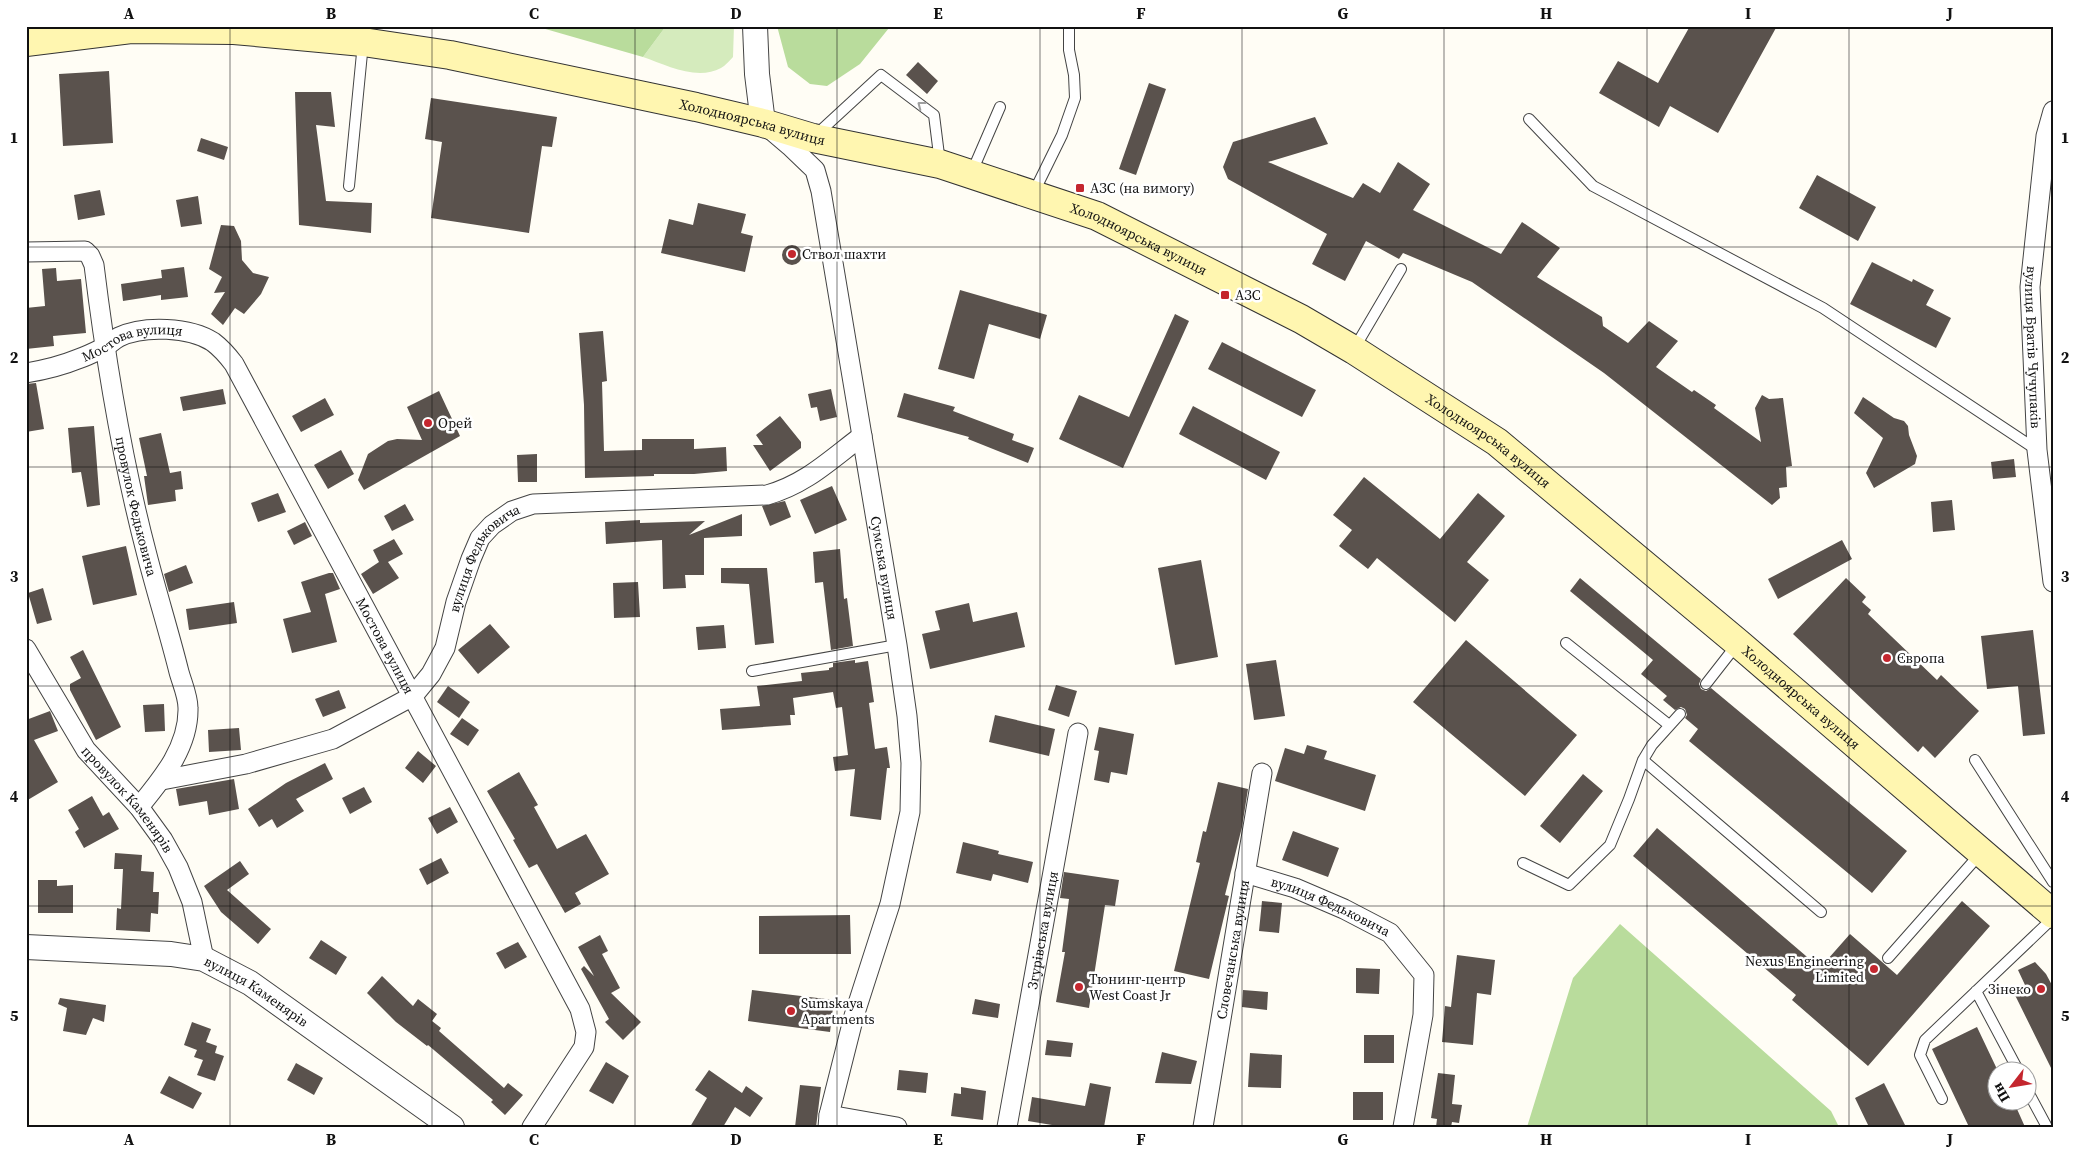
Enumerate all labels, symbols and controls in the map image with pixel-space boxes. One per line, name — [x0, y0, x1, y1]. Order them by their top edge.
text: A — [124, 2, 135, 24]
text: B — [326, 2, 337, 24]
text: C — [529, 2, 539, 24]
text: D — [730, 2, 742, 24]
text: E — [933, 2, 943, 24]
text: F — [1136, 2, 1146, 24]
text: G — [1338, 2, 1349, 24]
text: H — [1540, 2, 1552, 24]
text: I — [1745, 2, 1751, 24]
text: J — [1946, 2, 1953, 24]
street label: Холодноярська вулиця — [677, 94, 827, 150]
one-way arrow — [917, 102, 927, 111]
text: 1 — [10, 126, 18, 148]
text: 1 — [2061, 126, 2069, 148]
place label: АЗС (на вимогу) — [1090, 178, 1195, 198]
marker: АЗС (на вимогу) — [1074, 182, 1086, 194]
street label: Холодноярська вулиця — [1067, 198, 1211, 280]
place label: Ствол шахти — [802, 244, 886, 264]
marker: Ствол шахти — [786, 248, 798, 260]
street label: вулиця Братів Чучупаків — [2020, 265, 2046, 429]
place label: АЗС — [1235, 285, 1261, 305]
marker: АЗС — [1219, 289, 1231, 301]
street label: Мостова вулиця — [79, 319, 184, 367]
text: 2 — [10, 346, 19, 368]
text: 2 — [2061, 346, 2070, 368]
street label: Холодноярська вулиця — [1422, 389, 1555, 493]
place label: Орей — [438, 413, 472, 433]
marker: Орей — [422, 417, 434, 429]
street label: провулок Федьковича — [110, 435, 162, 579]
street label: вулиця Федьковича — [444, 499, 523, 614]
street label: Сумська вулиця — [866, 515, 903, 622]
text: 3 — [10, 565, 19, 587]
text: 3 — [2061, 565, 2070, 587]
street label: Мостова вулиця — [351, 594, 419, 697]
street label: Холодноярська вулиця — [1738, 641, 1865, 754]
place label: Європа — [1897, 648, 1945, 668]
marker: Європа — [1881, 652, 1893, 664]
street label: провулок Каменярів — [77, 741, 178, 856]
text: 4 — [10, 785, 19, 807]
text: 4 — [2061, 785, 2070, 807]
street label: Згурівська вулиця — [1022, 869, 1063, 991]
street label: вулиця Федьковича — [1269, 871, 1394, 942]
street label: Словечанська вулиця — [1211, 878, 1254, 1021]
street label: вулиця Каменярів — [201, 951, 312, 1031]
place label: Nexus Engineering Limited — [1745, 951, 1864, 987]
marker: Nexus Engineering Limited — [1868, 963, 1880, 975]
place label: Тюнинг-центр West Coast Jr — [1089, 969, 1186, 1005]
place label: Зінеко — [1988, 979, 2031, 999]
marker: Тюнинг-центр West Coast Jr — [1073, 981, 1085, 993]
marker: Зінеко — [2035, 983, 2047, 995]
place label: Sumskaya Apartments — [801, 993, 875, 1029]
text: 5 — [10, 1004, 19, 1026]
text: 5 — [2061, 1004, 2070, 1026]
marker: Sumskaya Apartments — [785, 1005, 797, 1017]
north arrow — [1986, 1060, 2036, 1110]
text: Пн — [1987, 1079, 2014, 1106]
text: A — [124, 1128, 135, 1150]
text: B — [326, 1128, 337, 1150]
text: C — [529, 1128, 539, 1150]
text: D — [730, 1128, 742, 1150]
text: E — [933, 1128, 943, 1150]
text: F — [1136, 1128, 1146, 1150]
text: G — [1338, 1128, 1349, 1150]
text: H — [1540, 1128, 1552, 1150]
text: I — [1745, 1128, 1751, 1150]
text: J — [1946, 1128, 1953, 1150]

